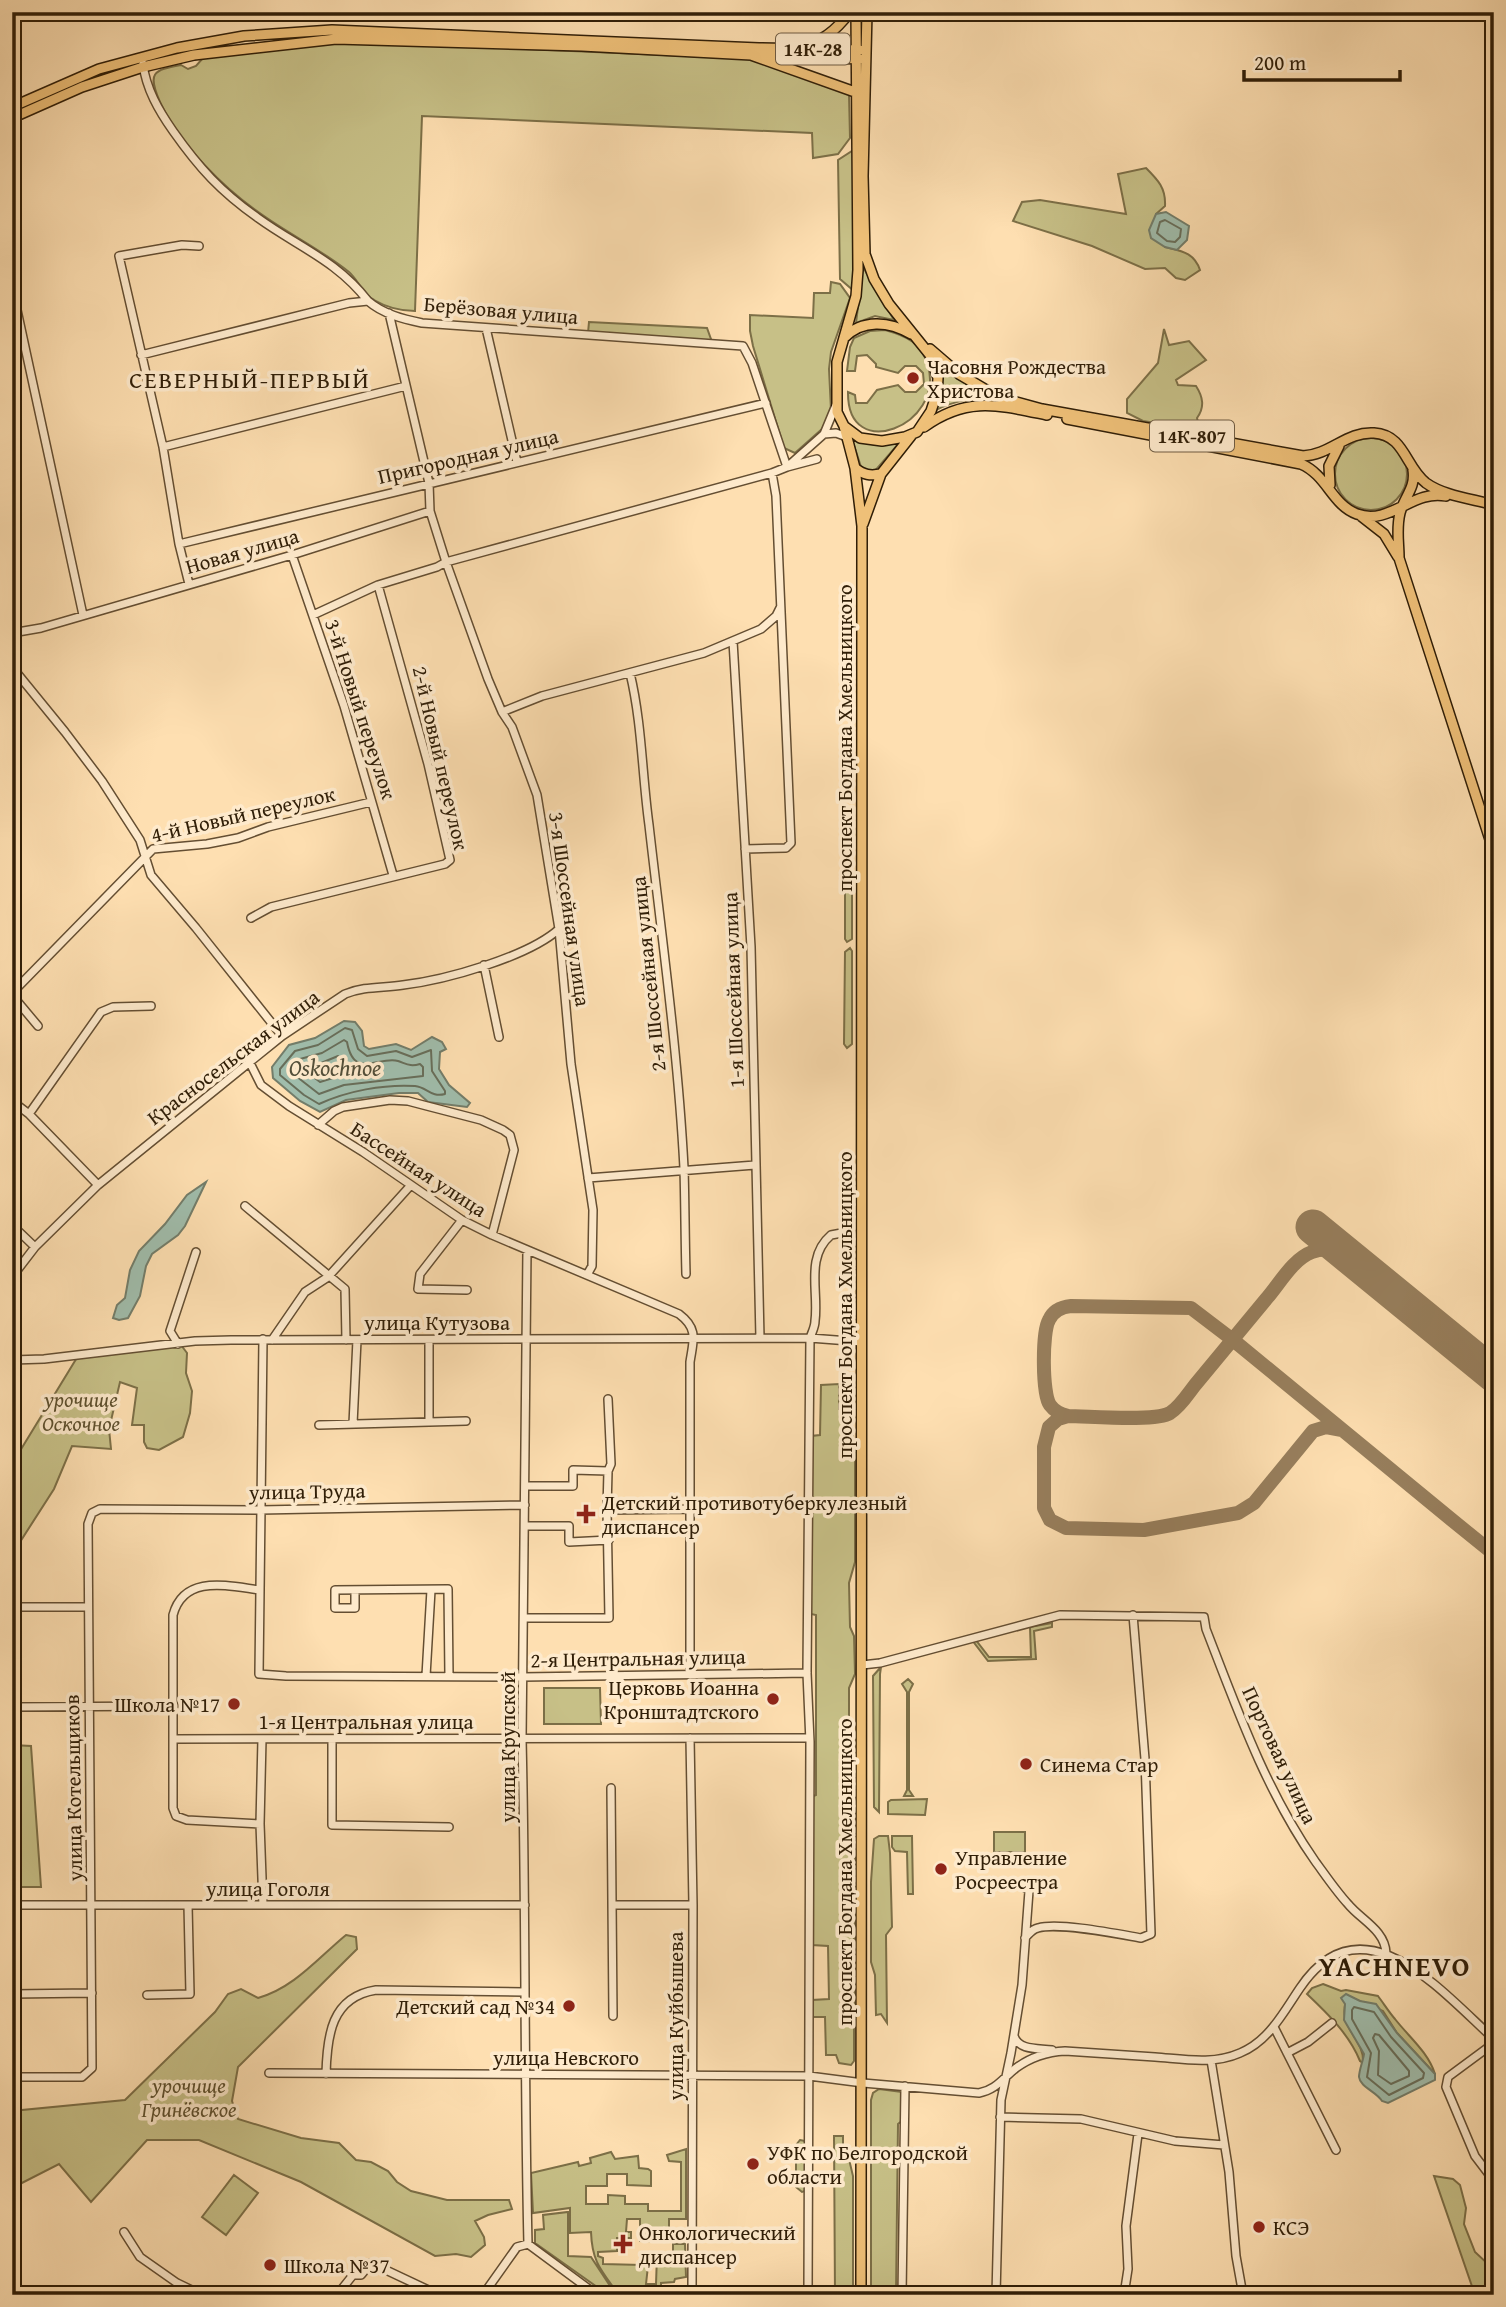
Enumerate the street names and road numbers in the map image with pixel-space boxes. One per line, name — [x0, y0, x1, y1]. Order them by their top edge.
road number: 14К-28 — [776, 34, 850, 64]
street label: Берёзовая улица — [422, 288, 580, 332]
street label: Пригородная улица — [375, 420, 561, 492]
road number: 14К-807 — [1150, 420, 1234, 452]
street label: Новая улица — [182, 520, 302, 582]
street label: проспект Богдана Хмельницкого — [829, 584, 860, 892]
street label: 3-й Новый переулок — [317, 615, 405, 803]
street label: 2-й Новый переулок — [405, 663, 477, 853]
street label: 4-й Новый переулок — [148, 778, 338, 850]
street label: 3-я Шоссейная улица — [541, 810, 599, 1008]
street label: 2-я Шоссейная улица — [622, 875, 674, 1073]
street label: 1-я Шоссейная улица — [714, 892, 752, 1088]
street label: Красносельская улица — [140, 982, 326, 1132]
street label: Бассейная улица — [345, 1113, 493, 1225]
street label: проспект Богдана Хмельницкого — [829, 1151, 860, 1459]
street label: улица Кутузова — [363, 1307, 510, 1338]
street label: улица Труда — [247, 1474, 366, 1508]
street label: 2-я Центральная улица — [530, 1641, 746, 1675]
street label: улица Крупской — [492, 1671, 523, 1824]
street label: Портовая улица — [1235, 1681, 1325, 1829]
street label: улица Котельщиков — [56, 1694, 90, 1883]
street label: 1-я Центральная улица — [258, 1706, 474, 1737]
street label: проспект Богдана Хмельницкого — [829, 1718, 860, 2026]
street label: улица Гоголя — [205, 1873, 330, 1904]
street label: улица Куйбышева — [660, 1932, 691, 2101]
street label: улица Невского — [492, 2042, 639, 2073]

